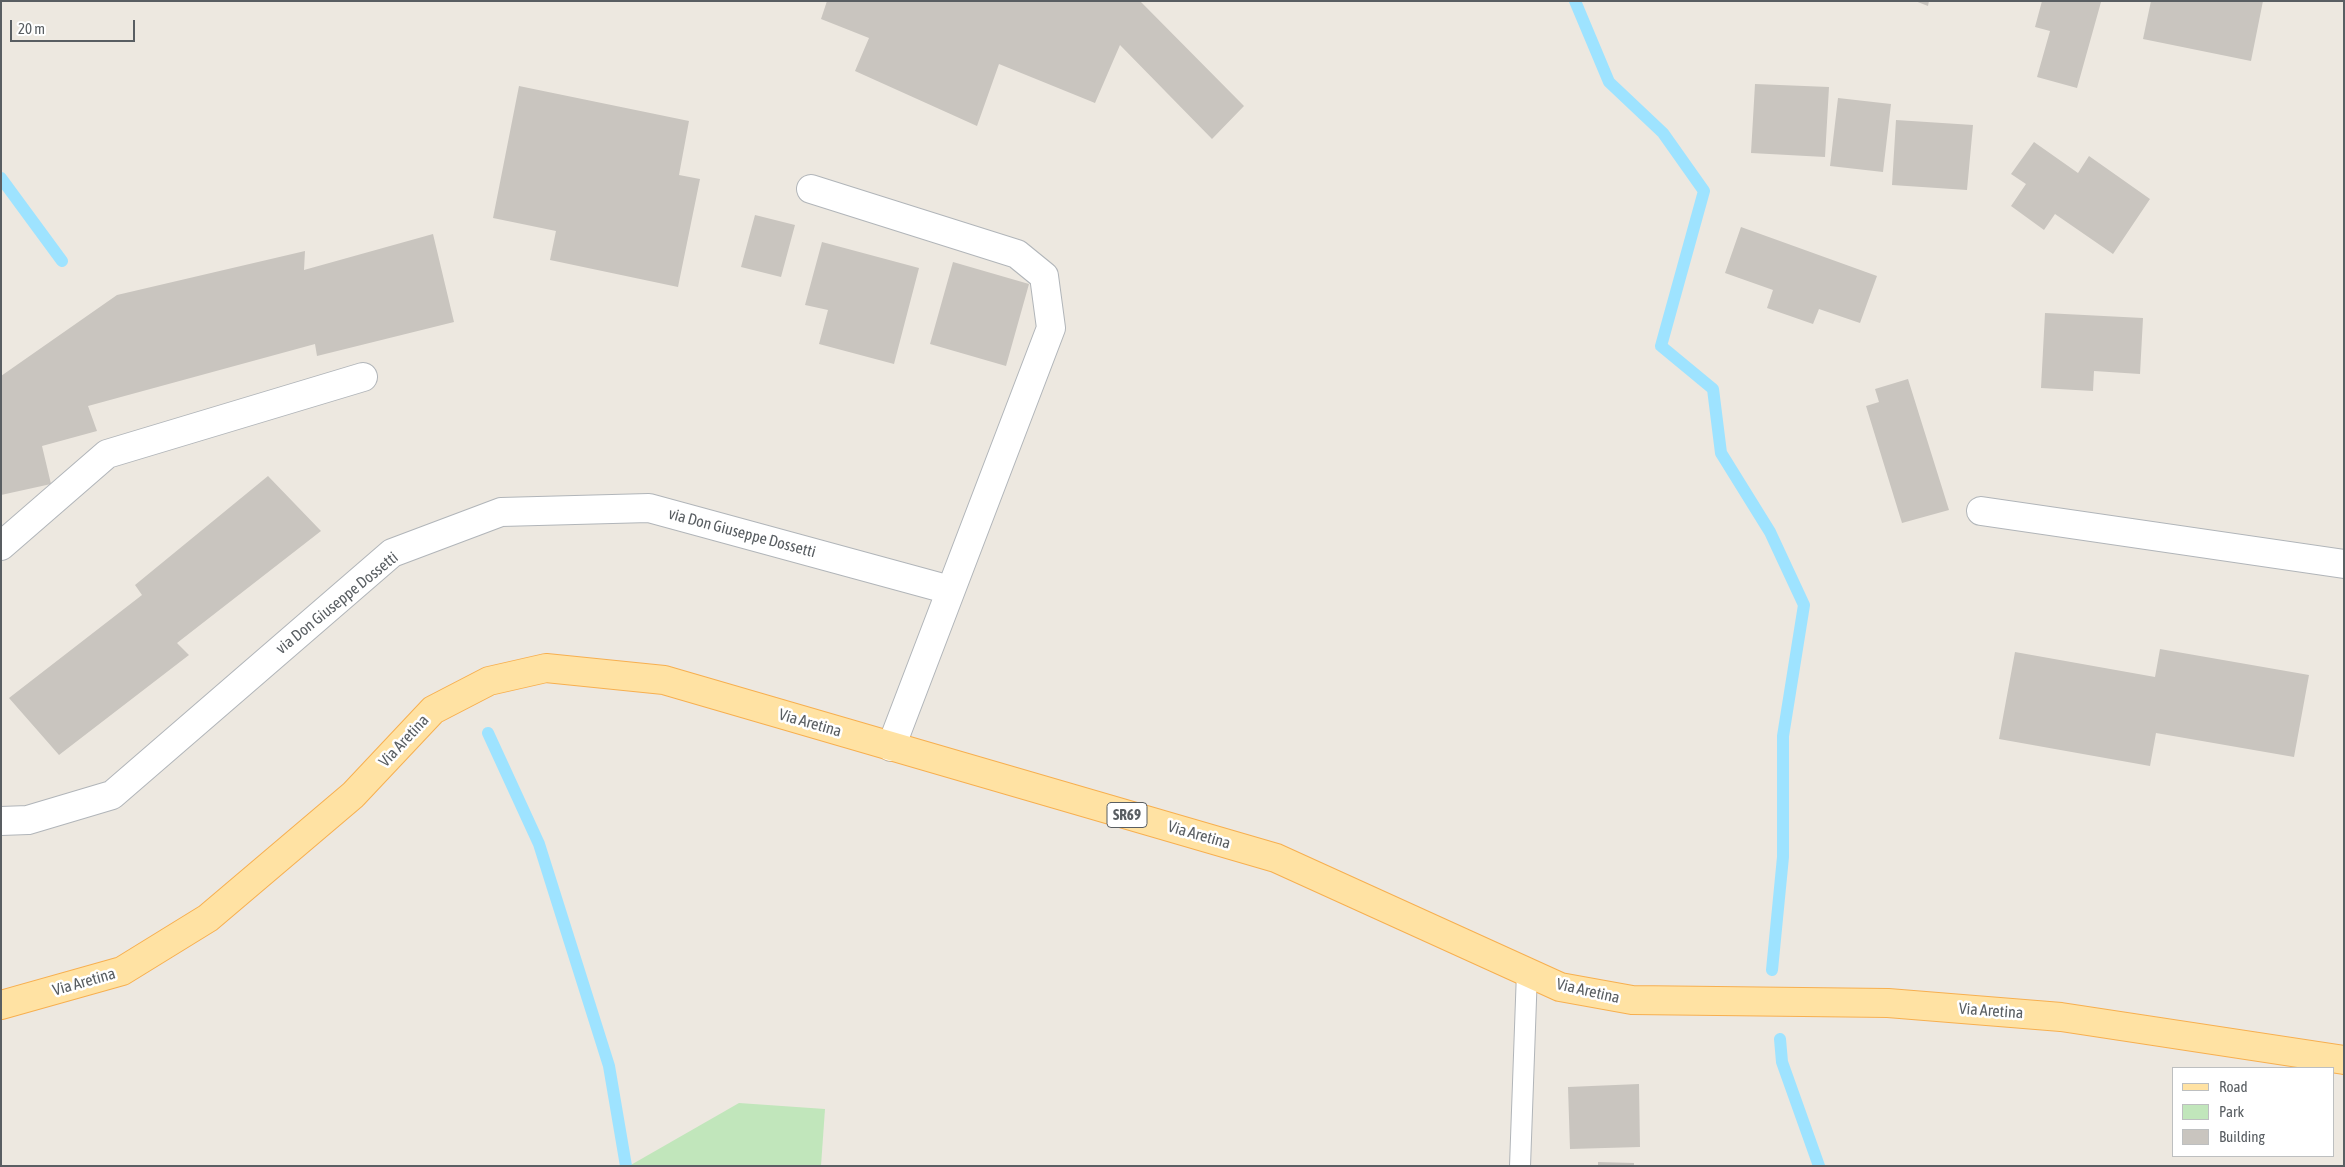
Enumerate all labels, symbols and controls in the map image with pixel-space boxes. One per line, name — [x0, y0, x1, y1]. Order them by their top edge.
scale bar — [12, 10, 138, 42]
text: 20 m — [18, 20, 45, 37]
street label: via Don Giuseppe Dossetti — [666, 504, 818, 562]
street label: via Don Giuseppe Dossetti — [272, 548, 402, 658]
street label: Via Aretina — [776, 705, 844, 741]
street label: Via Aretina — [375, 711, 433, 771]
road number: SR69 — [1107, 802, 1147, 828]
street label: Via Aretina — [1165, 817, 1233, 853]
street label: Via Aretina — [50, 964, 118, 1000]
street label: Via Aretina — [1554, 974, 1622, 1008]
street label: Via Aretina — [1958, 999, 2024, 1023]
legend — [2172, 1067, 2335, 1157]
text: Road — [2219, 1078, 2248, 1095]
text: Park — [2219, 1103, 2244, 1120]
text: Building — [2219, 1128, 2265, 1145]

